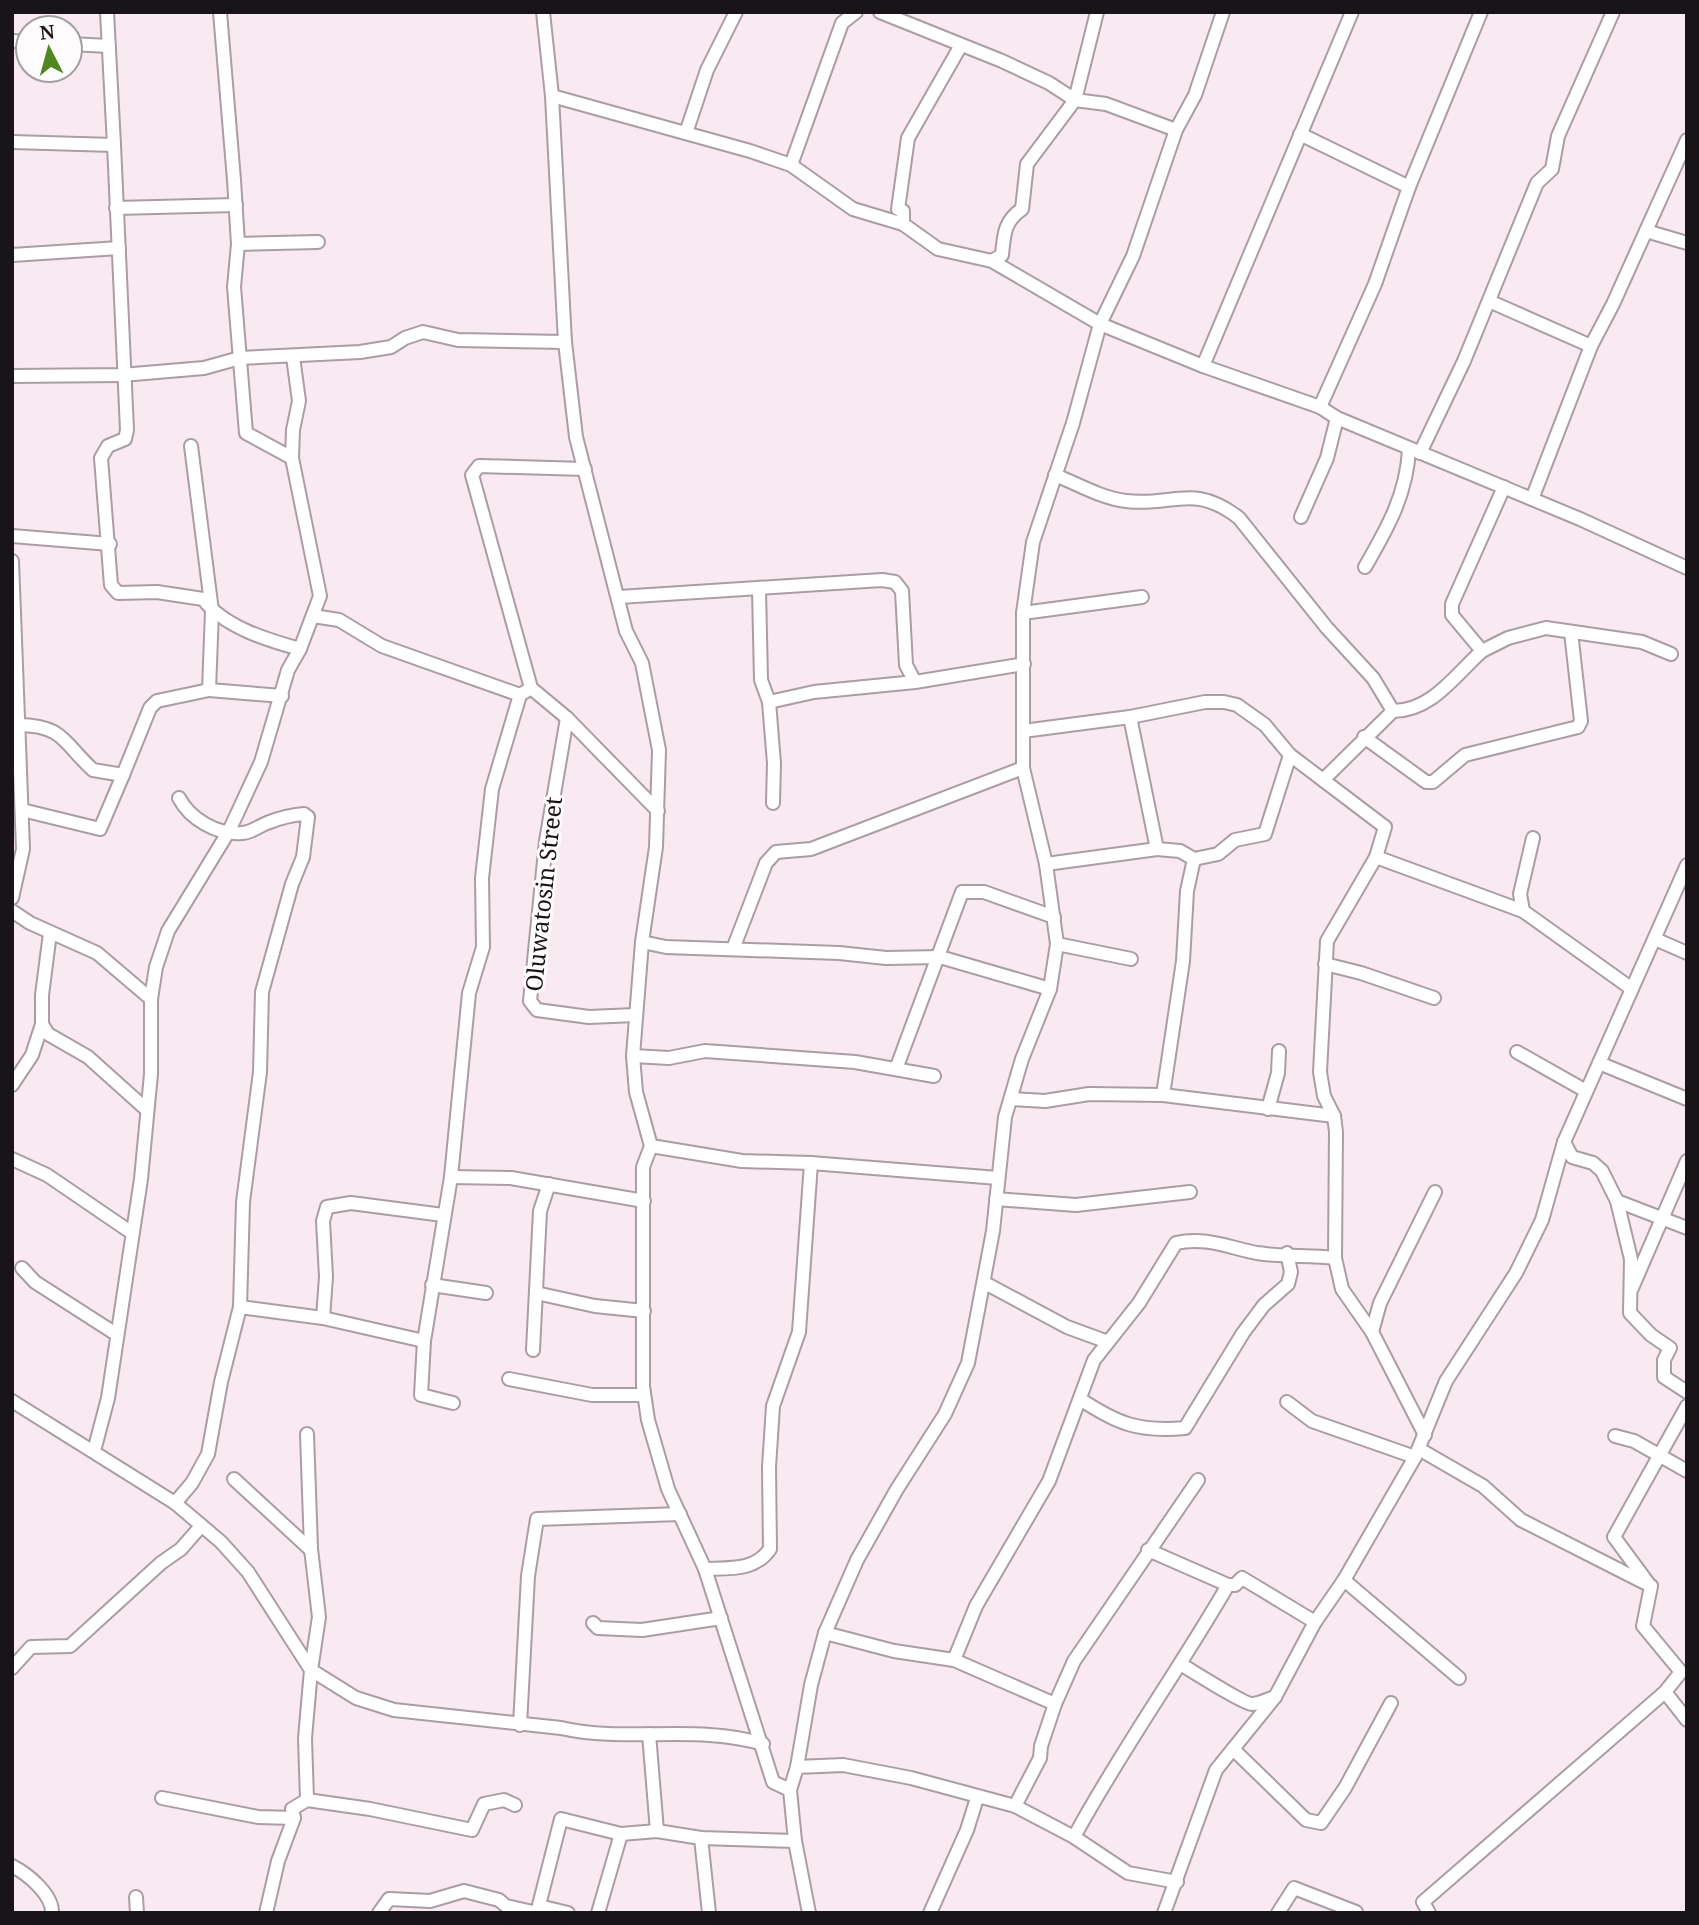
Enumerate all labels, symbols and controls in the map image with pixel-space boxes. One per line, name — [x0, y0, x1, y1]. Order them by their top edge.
north arrow — [14, 14, 84, 84]
text: N — [38, 18, 56, 46]
street label: Oluwatosin Street — [517, 795, 569, 993]

